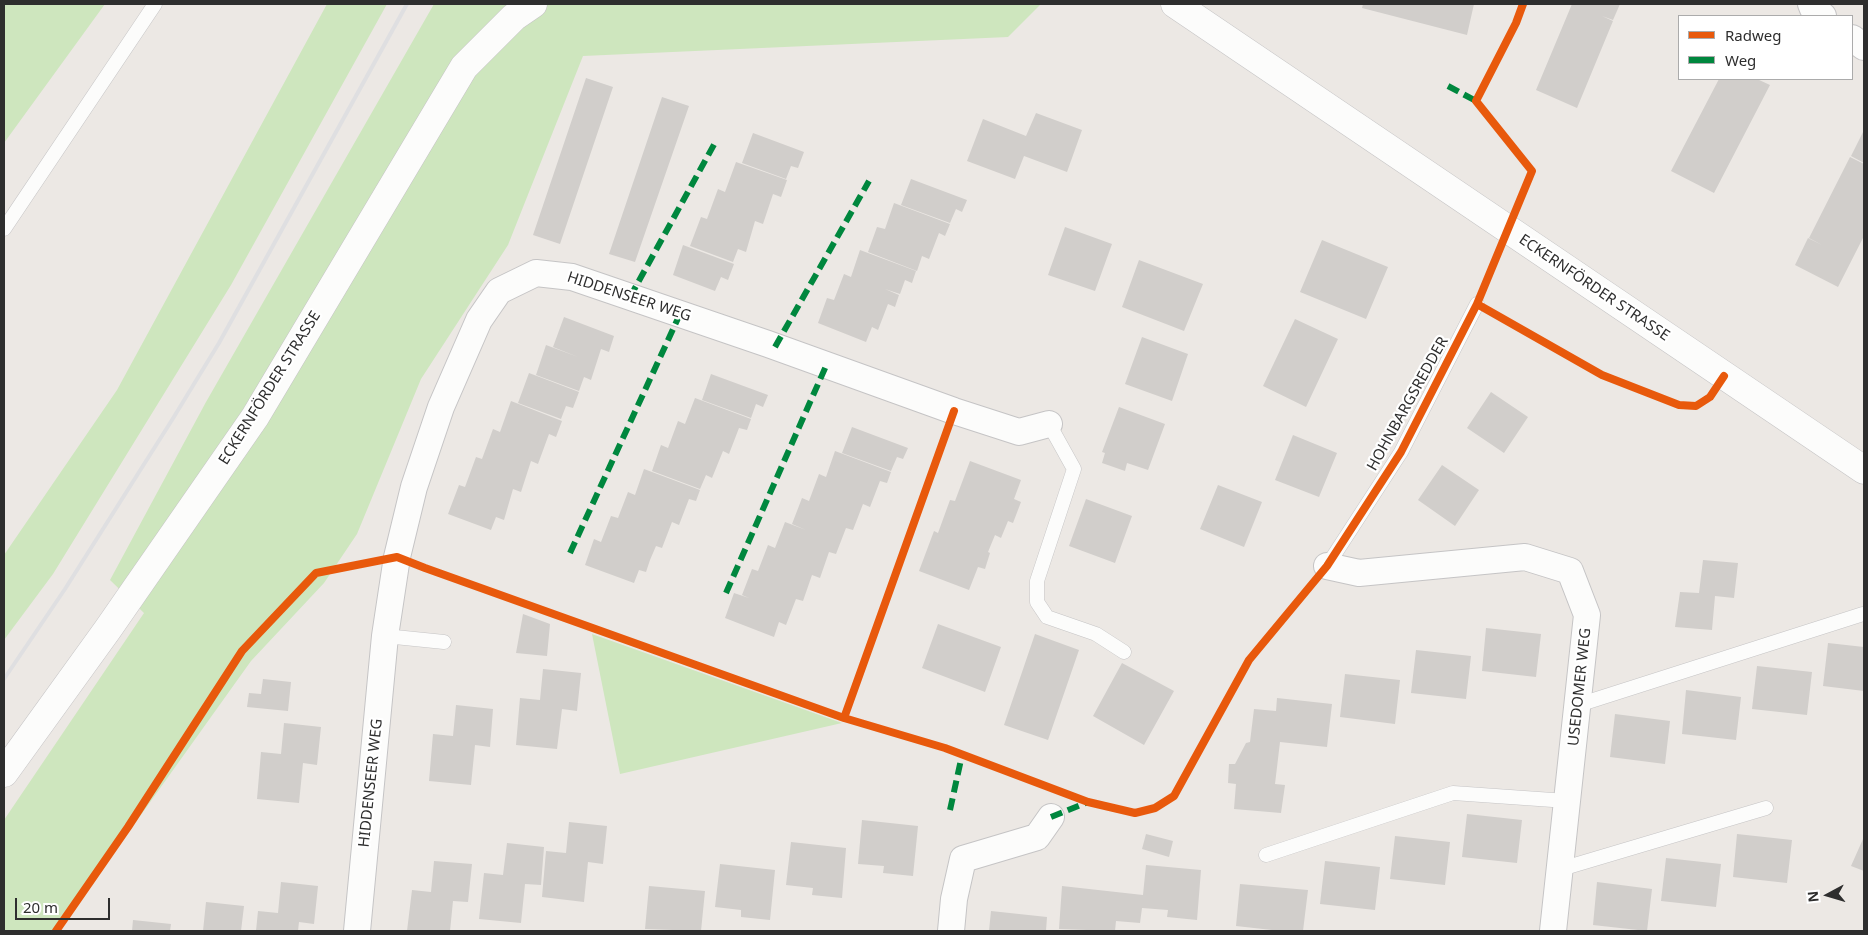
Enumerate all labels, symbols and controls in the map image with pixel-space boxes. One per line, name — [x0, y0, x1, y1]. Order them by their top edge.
legend — [1678, 15, 1853, 80]
text: Radweg — [1725, 25, 1781, 45]
text: Weg — [1725, 50, 1756, 70]
street label: ECKERNFÖRDER STRASSE — [1515, 231, 1673, 345]
street label: HIDDENSEER WEG — [565, 268, 693, 326]
street label: ECKERNFÖRDER STRASSE — [215, 308, 325, 468]
street label: HOHNBARGSREDDER — [1364, 334, 1452, 474]
street label: USEDOMER WEG — [1565, 627, 1595, 747]
street label: HIDDENSEER WEG — [355, 718, 387, 848]
north arrow — [1803, 870, 1853, 920]
scale bar — [18, 888, 112, 920]
text: N — [1803, 890, 1823, 903]
text: 20 m — [23, 897, 58, 917]

